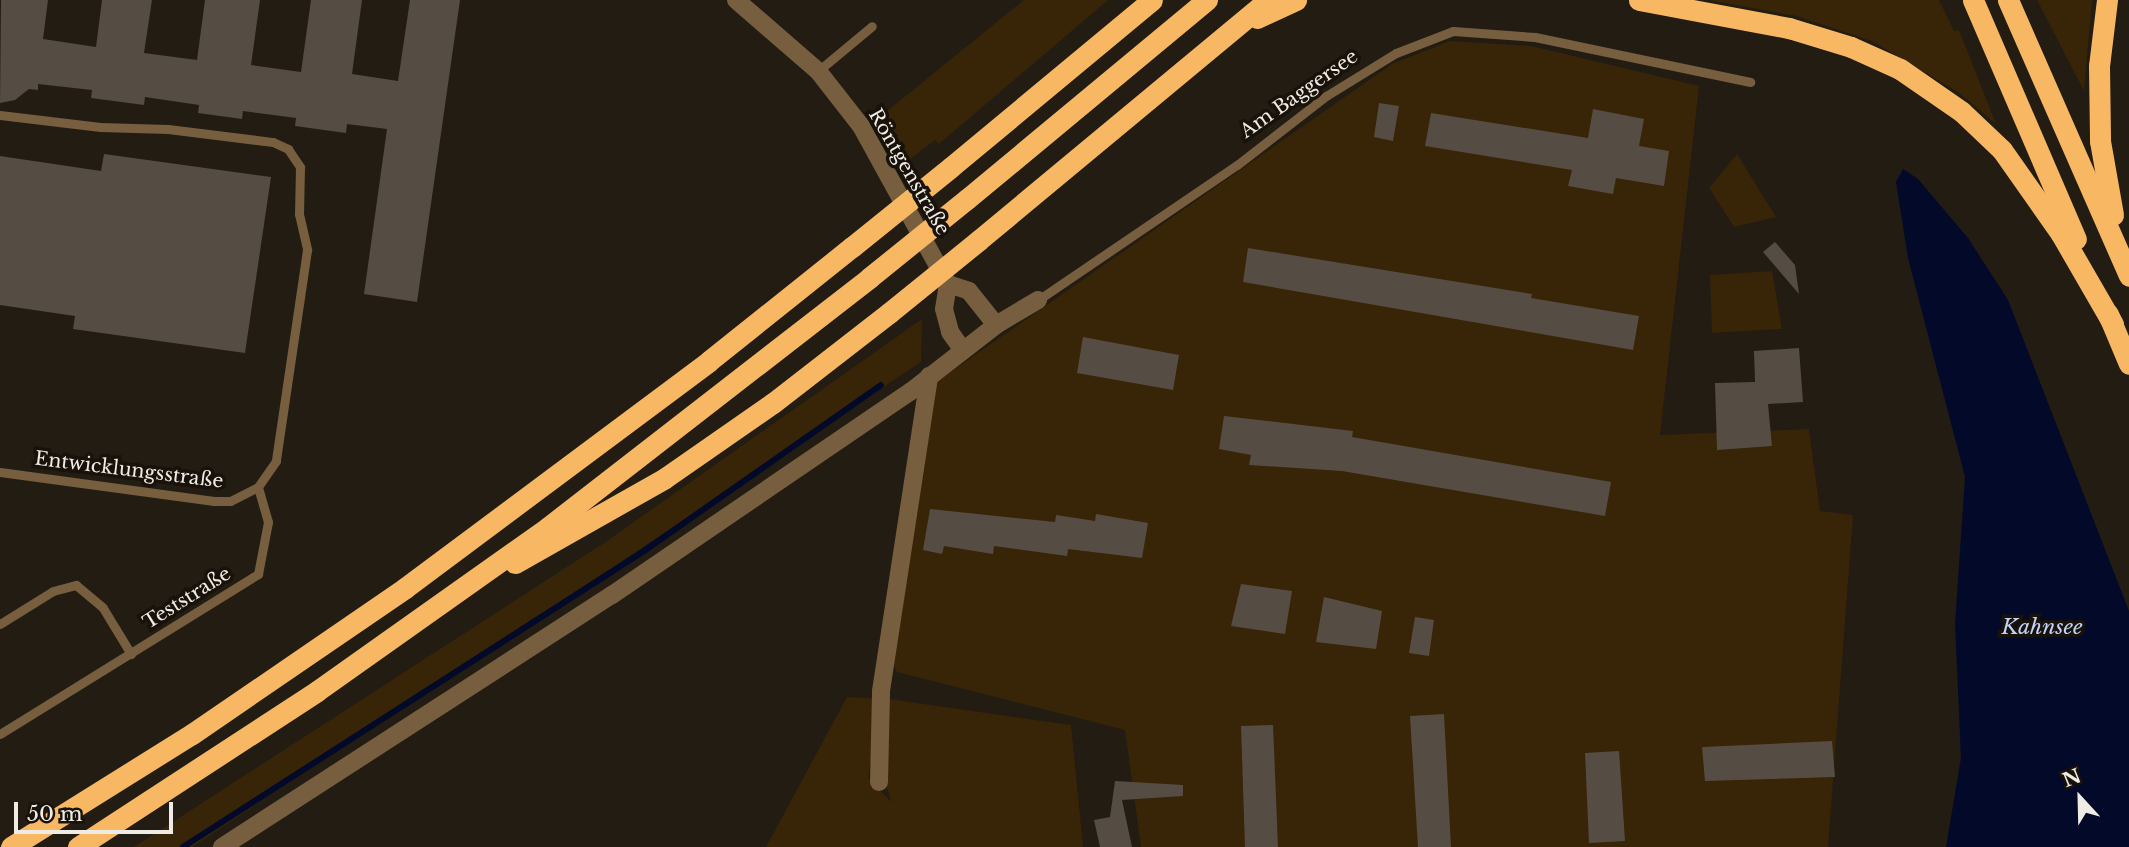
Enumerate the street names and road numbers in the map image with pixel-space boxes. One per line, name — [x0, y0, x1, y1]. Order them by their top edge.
street label: Am Baggersee — [1236, 45, 1362, 143]
street label: Röntgenstraße — [864, 105, 954, 239]
street label: Entwicklungsstraße — [33, 447, 225, 493]
street label: Teststraße — [139, 562, 235, 634]

